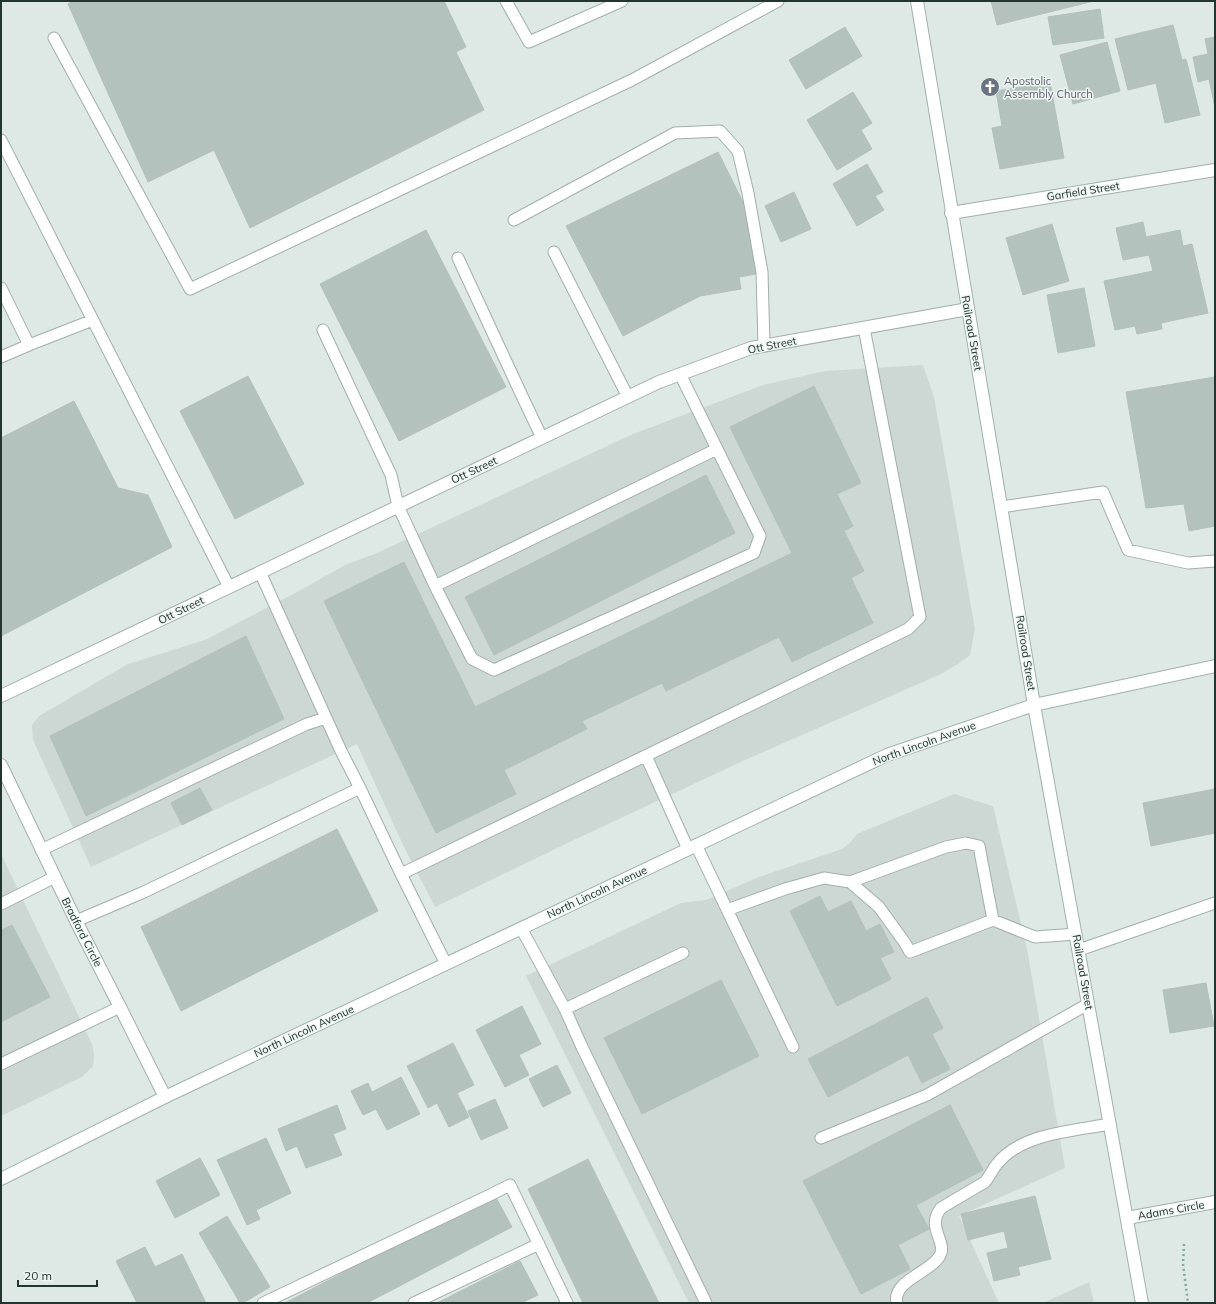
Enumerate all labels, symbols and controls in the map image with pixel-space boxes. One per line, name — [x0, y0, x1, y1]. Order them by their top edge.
place label: Apostolic Assembly Church — [1004, 74, 1093, 101]
church icon: Apostolic Assembly Church — [979, 76, 1001, 98]
street label: Garfield Street — [1045, 178, 1121, 204]
street label: Railroad Street — [958, 294, 986, 372]
street label: Ott Street — [746, 333, 798, 357]
street label: Ott Street — [449, 453, 499, 487]
street label: Ott Street — [156, 593, 206, 627]
street label: Railroad Street — [1013, 614, 1039, 692]
street label: North Lincoln Avenue — [870, 718, 978, 768]
street label: North Lincoln Avenue — [545, 863, 649, 921]
street label: Bradford Circle — [59, 895, 105, 969]
street label: Railroad Street — [1069, 933, 1097, 1011]
street label: North Lincoln Avenue — [252, 1002, 356, 1060]
street label: Adams Circle — [1137, 1197, 1205, 1223]
scale bar — [18, 1262, 97, 1288]
text: 20 m — [24, 1268, 52, 1283]

